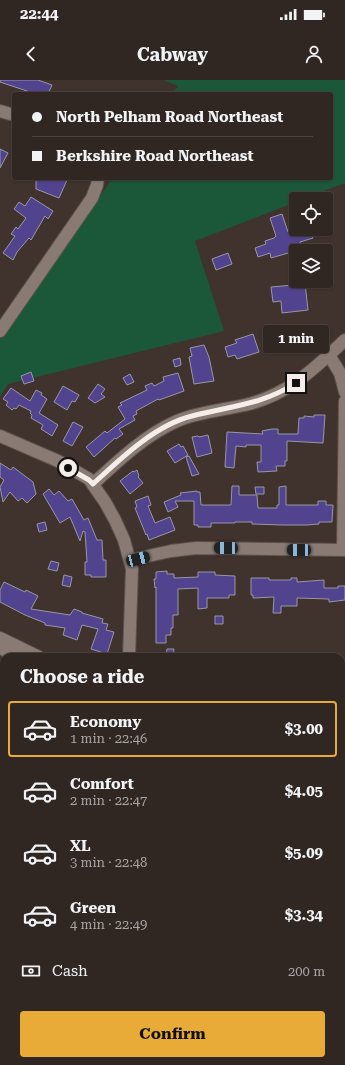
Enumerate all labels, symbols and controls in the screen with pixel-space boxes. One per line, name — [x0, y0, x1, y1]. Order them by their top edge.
text: 22:44 — [20, 5, 58, 23]
icon: back — [20, 43, 42, 65]
icon: person — [303, 43, 325, 65]
text: Cabway — [137, 44, 208, 65]
text: North Pelham Road Northeast — [56, 108, 283, 126]
text: Berkshire Road Northeast — [56, 147, 254, 165]
map controls — [289, 192, 333, 288]
button: locate — [289, 192, 333, 236]
button: layers — [289, 244, 333, 288]
callout: 1 min — [263, 325, 329, 353]
text: 1 min — [278, 331, 314, 346]
route end — [287, 374, 305, 392]
route start — [59, 459, 77, 477]
car — [214, 542, 238, 554]
car — [287, 544, 311, 556]
car — [125, 550, 151, 568]
text: Choose a ride — [20, 666, 144, 687]
icon: car — [22, 711, 58, 747]
text: Economy — [70, 713, 141, 731]
text: $3.00 — [285, 720, 323, 738]
text: 1 min · 22:46 — [70, 731, 147, 746]
icon: car — [22, 773, 58, 809]
text: Comfort — [70, 775, 134, 793]
text: $4.05 — [285, 782, 323, 800]
text: 2 min · 22:47 — [70, 793, 147, 808]
icon: car — [22, 835, 58, 871]
text: XL — [70, 837, 91, 855]
text: $5.09 — [285, 844, 323, 862]
text: 3 min · 22:48 — [70, 855, 147, 870]
icon: car — [22, 897, 58, 933]
text: Green — [70, 899, 116, 917]
text: $3.34 — [285, 906, 323, 924]
text: 4 min · 22:49 — [70, 917, 147, 932]
icon: cash — [20, 960, 42, 982]
text: Cash — [52, 962, 88, 980]
text: 200 m — [288, 964, 325, 979]
button: Confirm — [20, 1011, 325, 1057]

